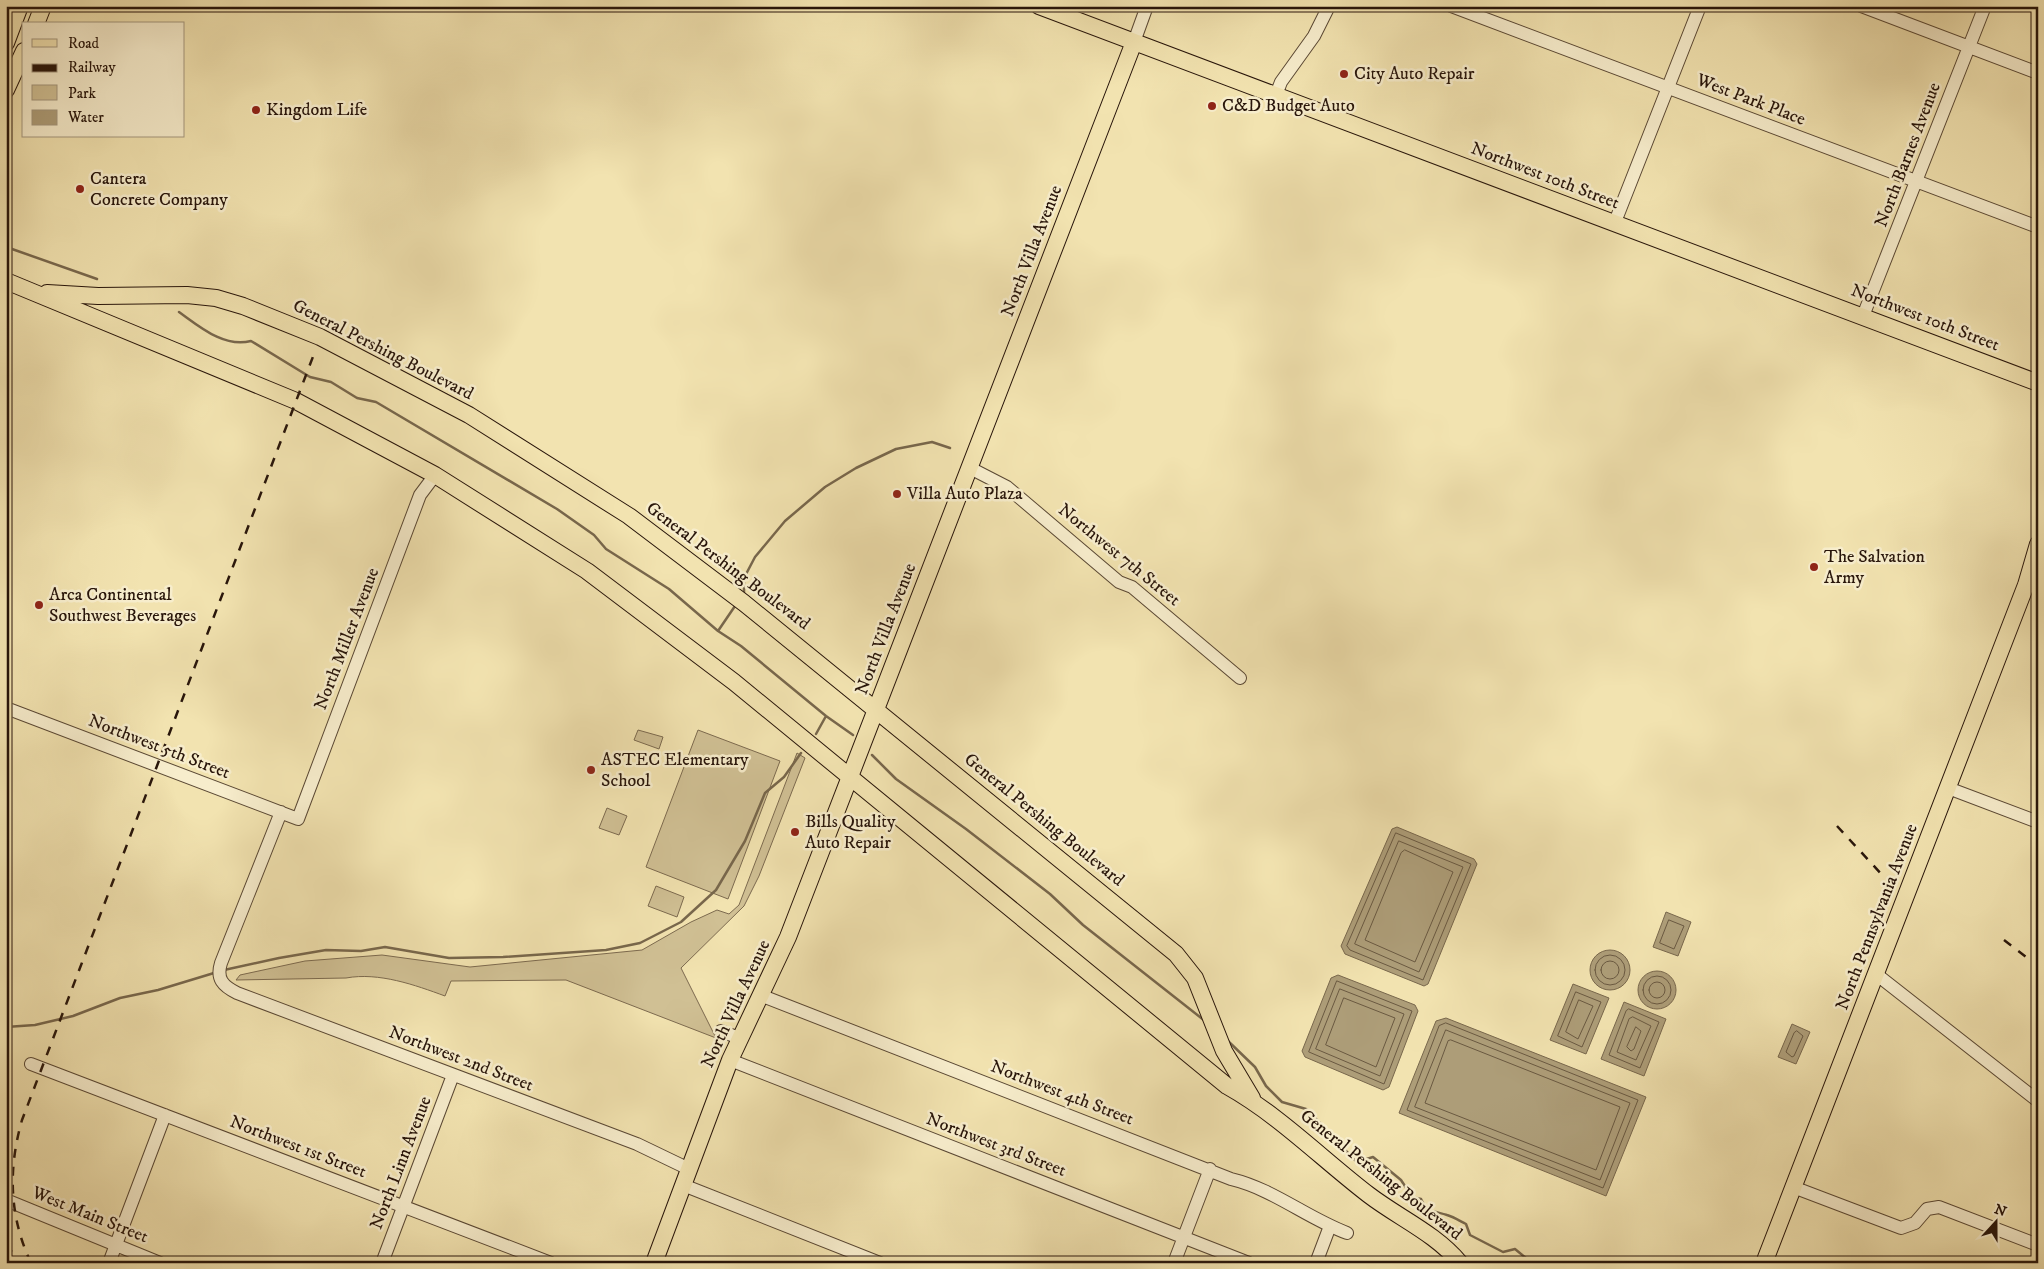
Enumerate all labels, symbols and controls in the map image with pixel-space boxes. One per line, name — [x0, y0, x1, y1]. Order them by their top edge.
legend — [22, 22, 185, 138]
text: Road — [68, 34, 100, 53]
text: Railway — [68, 58, 116, 77]
place label: City Auto Repair — [1354, 63, 1475, 85]
marker: City Auto Repair — [1338, 68, 1350, 80]
street label: West Park Place — [1693, 69, 1809, 131]
street label: North Barnes Avenue — [1870, 80, 1946, 230]
text: Park — [68, 84, 97, 103]
place label: C&D Budget Auto — [1222, 95, 1355, 117]
place label: Kingdom Life — [266, 99, 367, 121]
marker: C&D Budget Auto — [1206, 100, 1218, 112]
marker: Kingdom Life — [250, 104, 262, 116]
text: Water — [67, 108, 104, 127]
street label: Northwest 10th Street — [1468, 138, 1623, 215]
place label: Cantera Concrete Company — [90, 168, 228, 211]
street label: North Villa Avenue — [997, 182, 1067, 320]
marker: Cantera Concrete Company — [74, 183, 86, 195]
street label: Northwest 10th Street — [1848, 280, 2003, 357]
street label: General Pershing Boulevard — [289, 295, 477, 405]
place label: Villa Auto Plaza — [906, 483, 1023, 505]
marker: Villa Auto Plaza — [891, 488, 903, 500]
street label: General Pershing Boulevard — [642, 497, 814, 635]
street label: Northwest 7th Street — [1054, 499, 1185, 611]
place label: The Salvation Army — [1824, 546, 1925, 589]
street label: North Villa Avenue — [851, 560, 921, 698]
marker: The Salvation Army — [1808, 561, 1820, 573]
street label: North Miller Avenue — [310, 565, 384, 713]
place label: Arca Continental Southwest Beverages — [49, 584, 196, 627]
marker: Arca Continental Southwest Beverages — [33, 599, 45, 611]
street label: Northwest 5th Street — [85, 710, 233, 784]
place label: ASTEC Elementary School — [601, 749, 749, 792]
street label: General Pershing Boulevard — [959, 749, 1129, 891]
marker: ASTEC Elementary School — [585, 764, 597, 776]
place label: Bills Quality Auto Repair — [805, 811, 896, 854]
street label: North Pennsylvania Avenue — [1831, 821, 1923, 1013]
marker: Bills Quality Auto Repair — [789, 826, 801, 838]
street label: North Villa Avenue — [697, 936, 775, 1072]
street label: Northwest 2nd Street — [386, 1021, 537, 1097]
street label: Northwest 4th Street — [987, 1056, 1137, 1130]
street label: North Linn Avenue — [365, 1093, 437, 1233]
street label: General Pershing Boulevard — [1296, 1105, 1466, 1245]
street label: Northwest 3rd Street — [923, 1108, 1069, 1182]
street label: Northwest 1st Street — [227, 1111, 370, 1183]
street label: West Main Street — [28, 1181, 151, 1248]
north arrow — [1972, 1196, 2022, 1246]
text: N — [1992, 1200, 2009, 1221]

